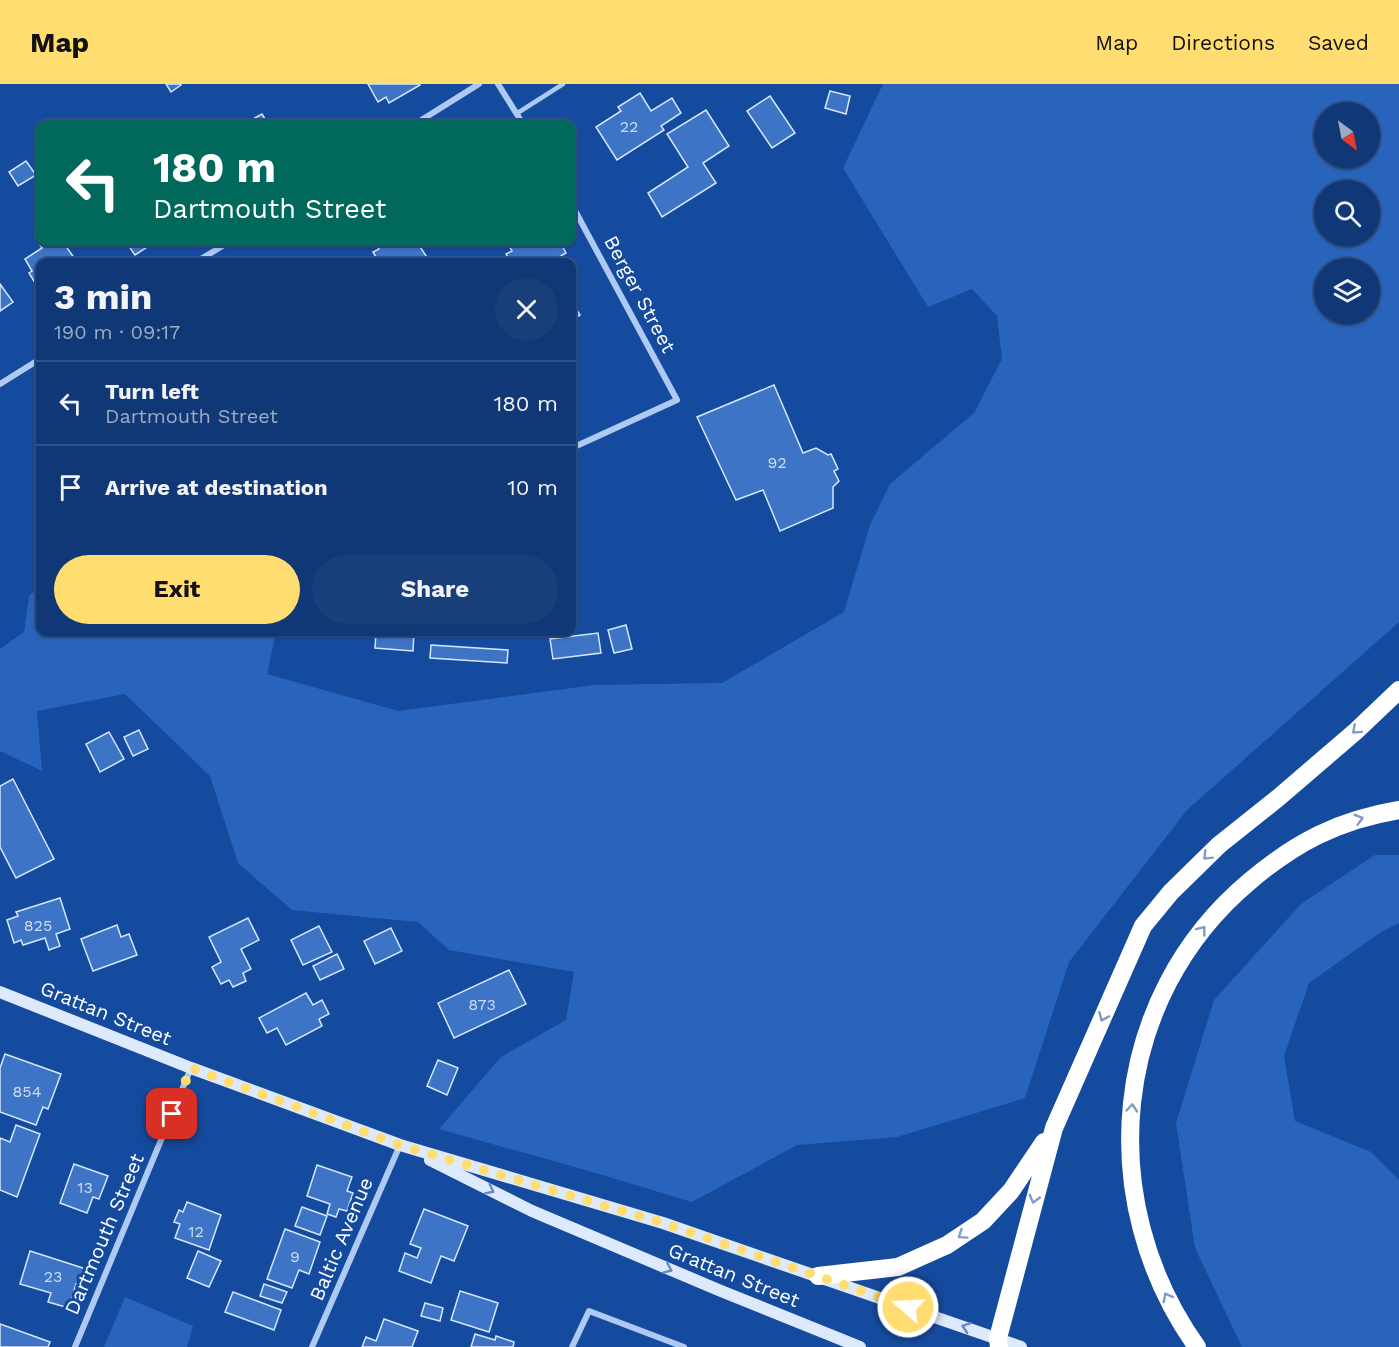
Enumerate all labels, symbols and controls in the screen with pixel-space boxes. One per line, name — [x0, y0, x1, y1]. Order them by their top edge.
text: Map — [30, 26, 89, 59]
text: Map — [1095, 30, 1138, 55]
text: Directions — [1171, 30, 1275, 55]
text: Saved — [1308, 30, 1369, 55]
north arrow — [1314, 102, 1380, 168]
map controls — [1314, 102, 1380, 324]
house number: 22 — [620, 117, 638, 136]
text: 180 m — [153, 143, 276, 192]
icon: left — [54, 144, 132, 222]
button: search — [1314, 180, 1380, 246]
text: Dartmouth Street — [153, 193, 386, 225]
street label: Berger Street — [599, 231, 681, 357]
button: layers — [1314, 258, 1380, 324]
text: 3 min — [54, 276, 152, 318]
button: close — [495, 278, 558, 341]
text: 190 m · 09:17 — [54, 320, 180, 344]
text: Turn left — [105, 379, 199, 404]
icon: left — [54, 387, 87, 420]
text: 180 m — [494, 391, 558, 416]
text: Dartmouth Street — [105, 404, 278, 428]
house number: 92 — [767, 453, 787, 472]
icon: arrive — [54, 471, 87, 504]
text: Arrive at destination — [105, 475, 328, 500]
text: 10 m — [507, 475, 558, 500]
button: Exit — [54, 555, 300, 624]
button: Share — [312, 555, 558, 624]
one-way arrow — [1353, 723, 1363, 734]
one-way arrow — [1354, 813, 1364, 826]
one-way arrow — [1204, 849, 1215, 860]
house number: 825 — [24, 916, 52, 935]
one-way arrow — [1195, 925, 1206, 936]
street label: Grattan Street — [37, 976, 176, 1050]
house number: 873 — [468, 995, 496, 1014]
one-way arrow — [1098, 1011, 1110, 1022]
house number: 854 — [13, 1082, 42, 1101]
pin — [146, 1088, 197, 1139]
icon: arrive — [155, 1097, 188, 1130]
one-way arrow — [1125, 1104, 1138, 1113]
street label: Dartmouth Street — [59, 1149, 149, 1318]
street label: Baltic Avenue — [304, 1174, 378, 1304]
house number: 13 — [77, 1178, 93, 1197]
one-way arrow — [483, 1182, 494, 1194]
one-way arrow — [1029, 1194, 1042, 1204]
house number: 12 — [188, 1222, 204, 1241]
one-way arrow — [958, 1228, 969, 1239]
street label: Grattan Street — [665, 1238, 804, 1312]
house number: 9 — [290, 1247, 300, 1266]
one-way arrow — [662, 1261, 673, 1273]
house number: 23 — [44, 1267, 62, 1286]
position arrow — [876, 1275, 940, 1339]
one-way arrow — [1162, 1293, 1174, 1304]
one-way arrow — [961, 1322, 972, 1335]

